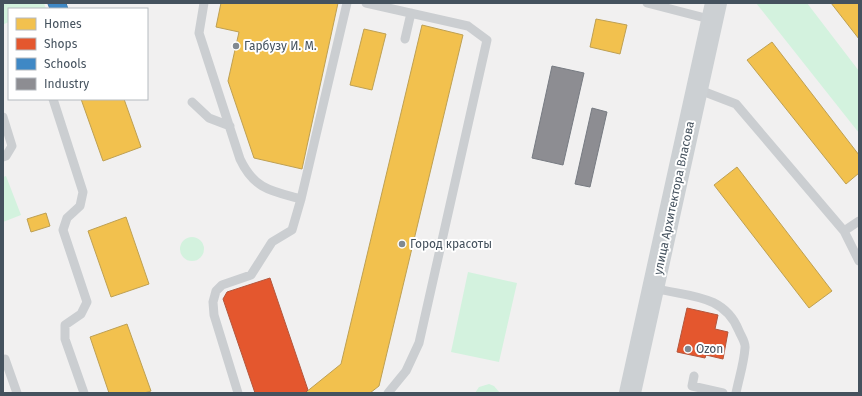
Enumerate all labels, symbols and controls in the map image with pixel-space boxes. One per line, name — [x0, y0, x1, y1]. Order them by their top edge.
legend — [8, 8, 148, 100]
text: Homes — [44, 17, 82, 31]
text: Shops — [44, 37, 78, 51]
place label: Гарбузу И. М. — [244, 39, 317, 53]
marker: Гарбузу И. М. — [231, 41, 241, 51]
text: Schools — [44, 57, 87, 71]
text: Industry — [44, 77, 89, 91]
street label: улица Архитектора Власова — [651, 120, 697, 276]
place label: Город красоты — [410, 237, 492, 251]
marker: Город красоты — [397, 239, 407, 249]
place label: Ozon — [696, 342, 723, 356]
marker: Ozon — [683, 344, 693, 354]

